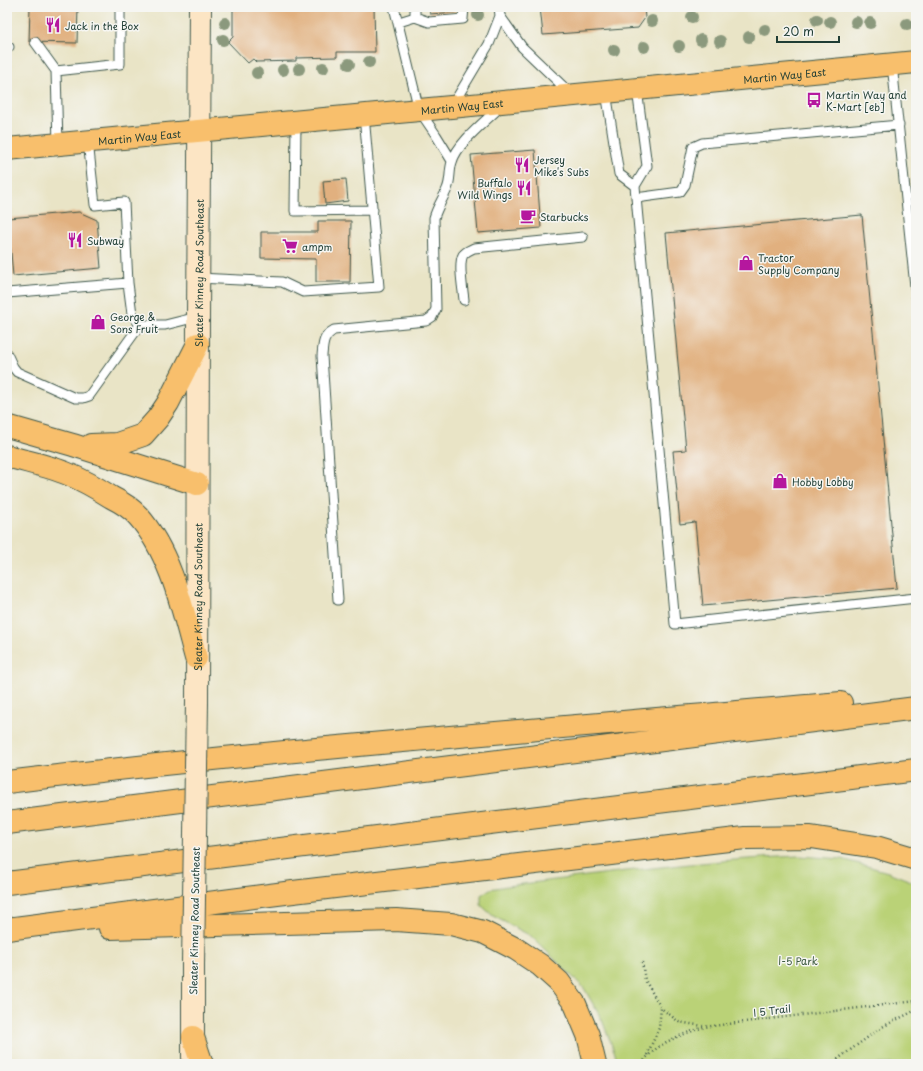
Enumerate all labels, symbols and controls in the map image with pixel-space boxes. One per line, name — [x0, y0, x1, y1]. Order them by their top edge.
restaurant icon: Jack in the Box — [44, 16, 62, 34]
place label: Jack in the Box — [65, 18, 139, 33]
scale bar — [777, 18, 839, 44]
text: 20 m — [783, 22, 814, 40]
street label: Martin Way East — [742, 63, 826, 86]
place label: Martin Way and K-Mart [eb] — [826, 87, 907, 114]
bus stop icon: Martin Way and K-Mart [eb] — [805, 91, 823, 109]
street label: Martin Way East — [420, 94, 504, 117]
street label: Martin Way East — [97, 125, 181, 148]
place label: Jersey Mike's Subs — [534, 152, 589, 179]
restaurant icon: Jersey Mike's Subs — [513, 156, 531, 174]
place label: Buffalo Wild Wings — [457, 175, 512, 202]
restaurant icon: Buffalo Wild Wings — [515, 179, 533, 197]
street label: Sleater Kinney Road Southeast — [190, 199, 207, 347]
cafe icon: Starbucks — [519, 207, 537, 225]
place label: Starbucks — [540, 209, 589, 224]
restaurant icon: Subway — [66, 231, 84, 249]
place label: Subway — [87, 233, 124, 249]
supermarket icon: ampm — [281, 237, 299, 255]
place label: ampm — [302, 239, 332, 254]
place label: Tractor Supply Company — [758, 250, 840, 278]
shop icon: Tractor Supply Company — [737, 254, 755, 272]
place label: George & Sons Fruit — [110, 309, 158, 336]
shop icon: George & Sons Fruit — [89, 313, 107, 331]
shop icon: Hobby Lobby — [771, 472, 789, 490]
place label: Hobby Lobby — [792, 474, 854, 490]
street label: Sleater Kinney Road Southeast — [190, 523, 206, 671]
street label: Sleater Kinney Road Southeast — [185, 847, 204, 995]
park label: I-5 Park — [778, 953, 818, 968]
street label: I 5 Trail — [752, 1000, 792, 1020]

